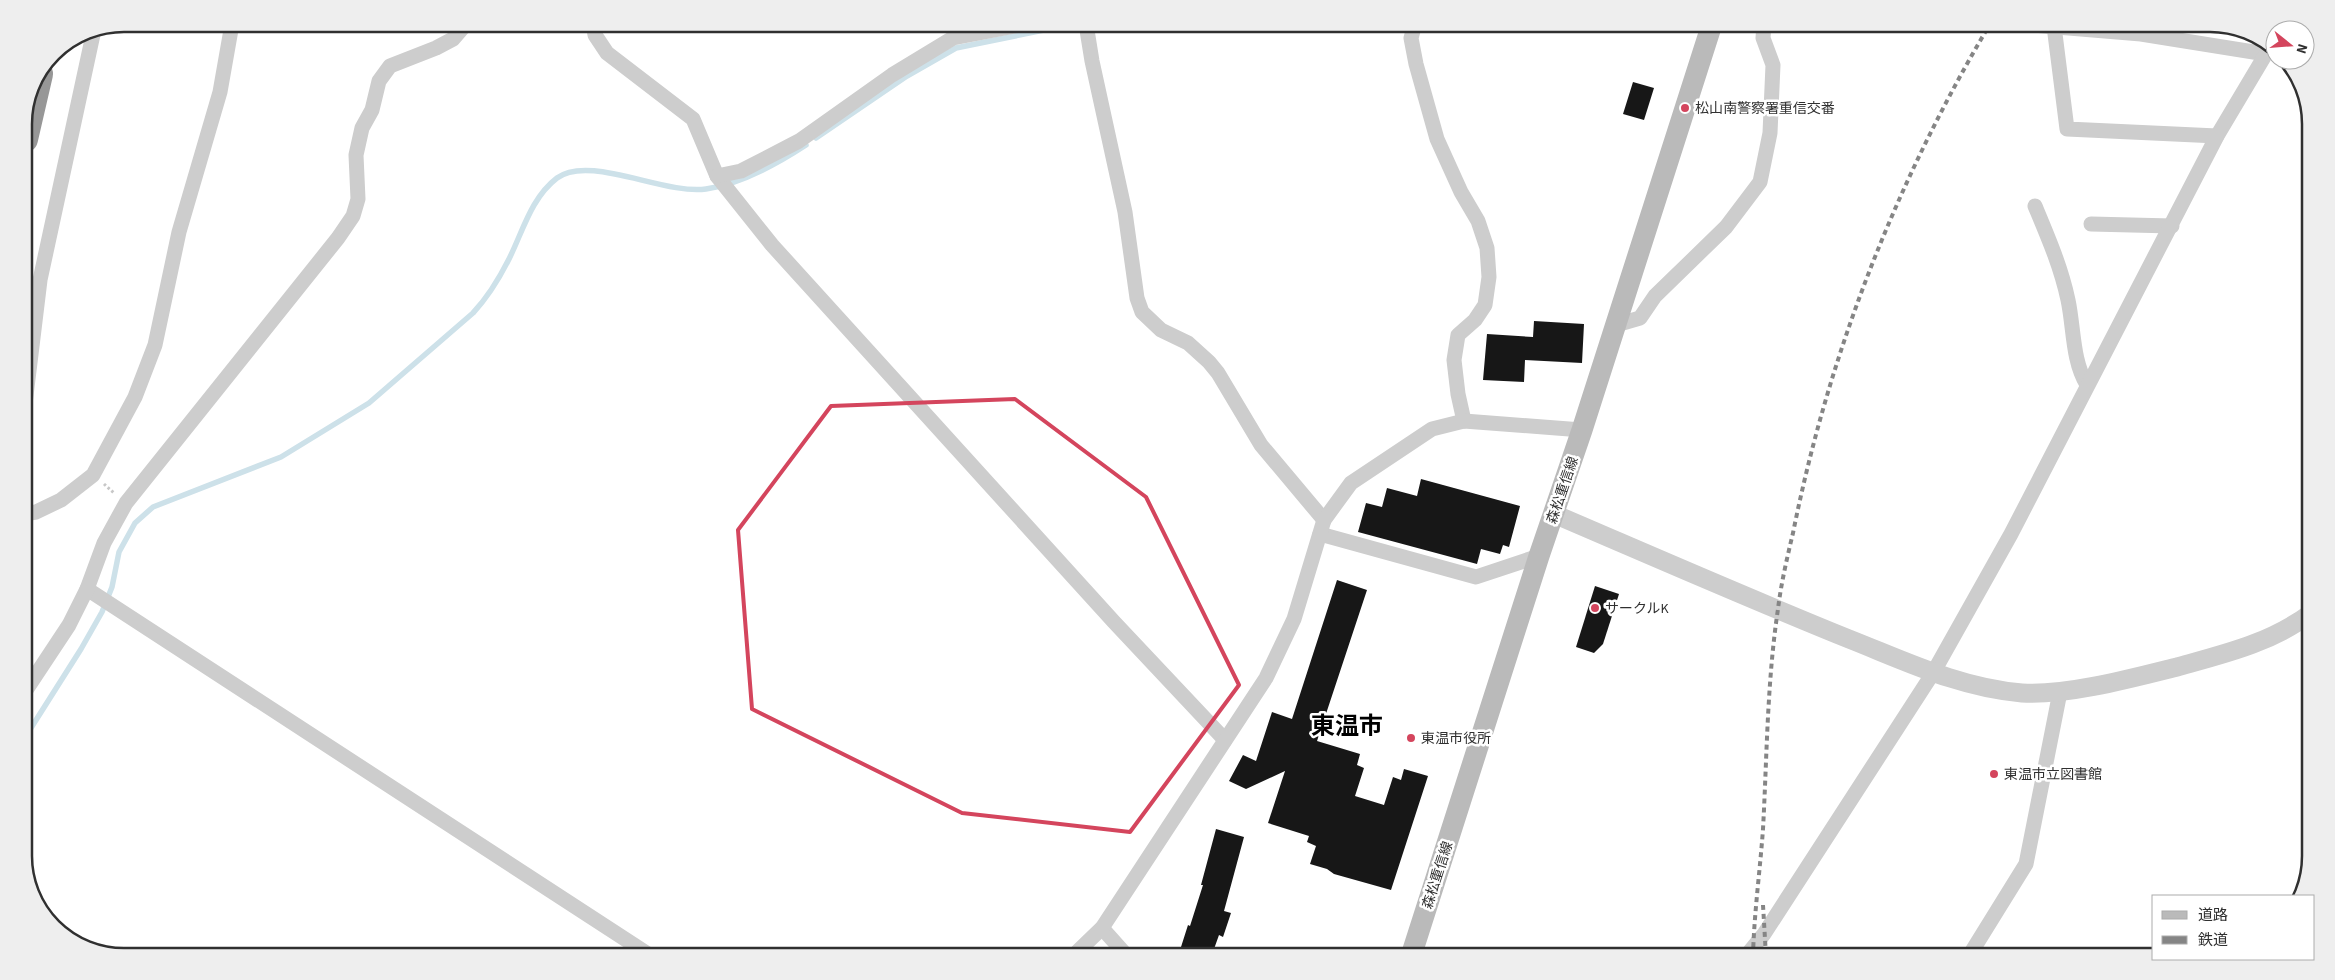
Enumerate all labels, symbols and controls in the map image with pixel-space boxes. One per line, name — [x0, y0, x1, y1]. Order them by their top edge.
north arrow — [2265, 20, 2315, 70]
text: N — [2291, 41, 2312, 56]
place label: 松山南警察署重信交番 — [1695, 99, 1835, 119]
marker: 松山南警察署重信交番 — [1679, 102, 1691, 114]
street label: 森松重信線 — [1542, 454, 1584, 527]
place label: サークルK — [1605, 599, 1670, 619]
marker: サークルK — [1589, 602, 1601, 614]
district label: 東温市 — [1311, 709, 1383, 744]
place label: 東温市役所 — [1421, 729, 1491, 749]
marker: 東温市役所 — [1405, 732, 1417, 744]
place label: 東温市立図書館 — [2004, 765, 2102, 785]
marker: 東温市立図書館 — [1988, 768, 2000, 780]
street label: 森松重信線 — [1418, 839, 1458, 912]
legend — [2152, 895, 2315, 960]
text: 道路 — [2198, 905, 2228, 926]
text: 鉄道 — [2198, 930, 2228, 951]

